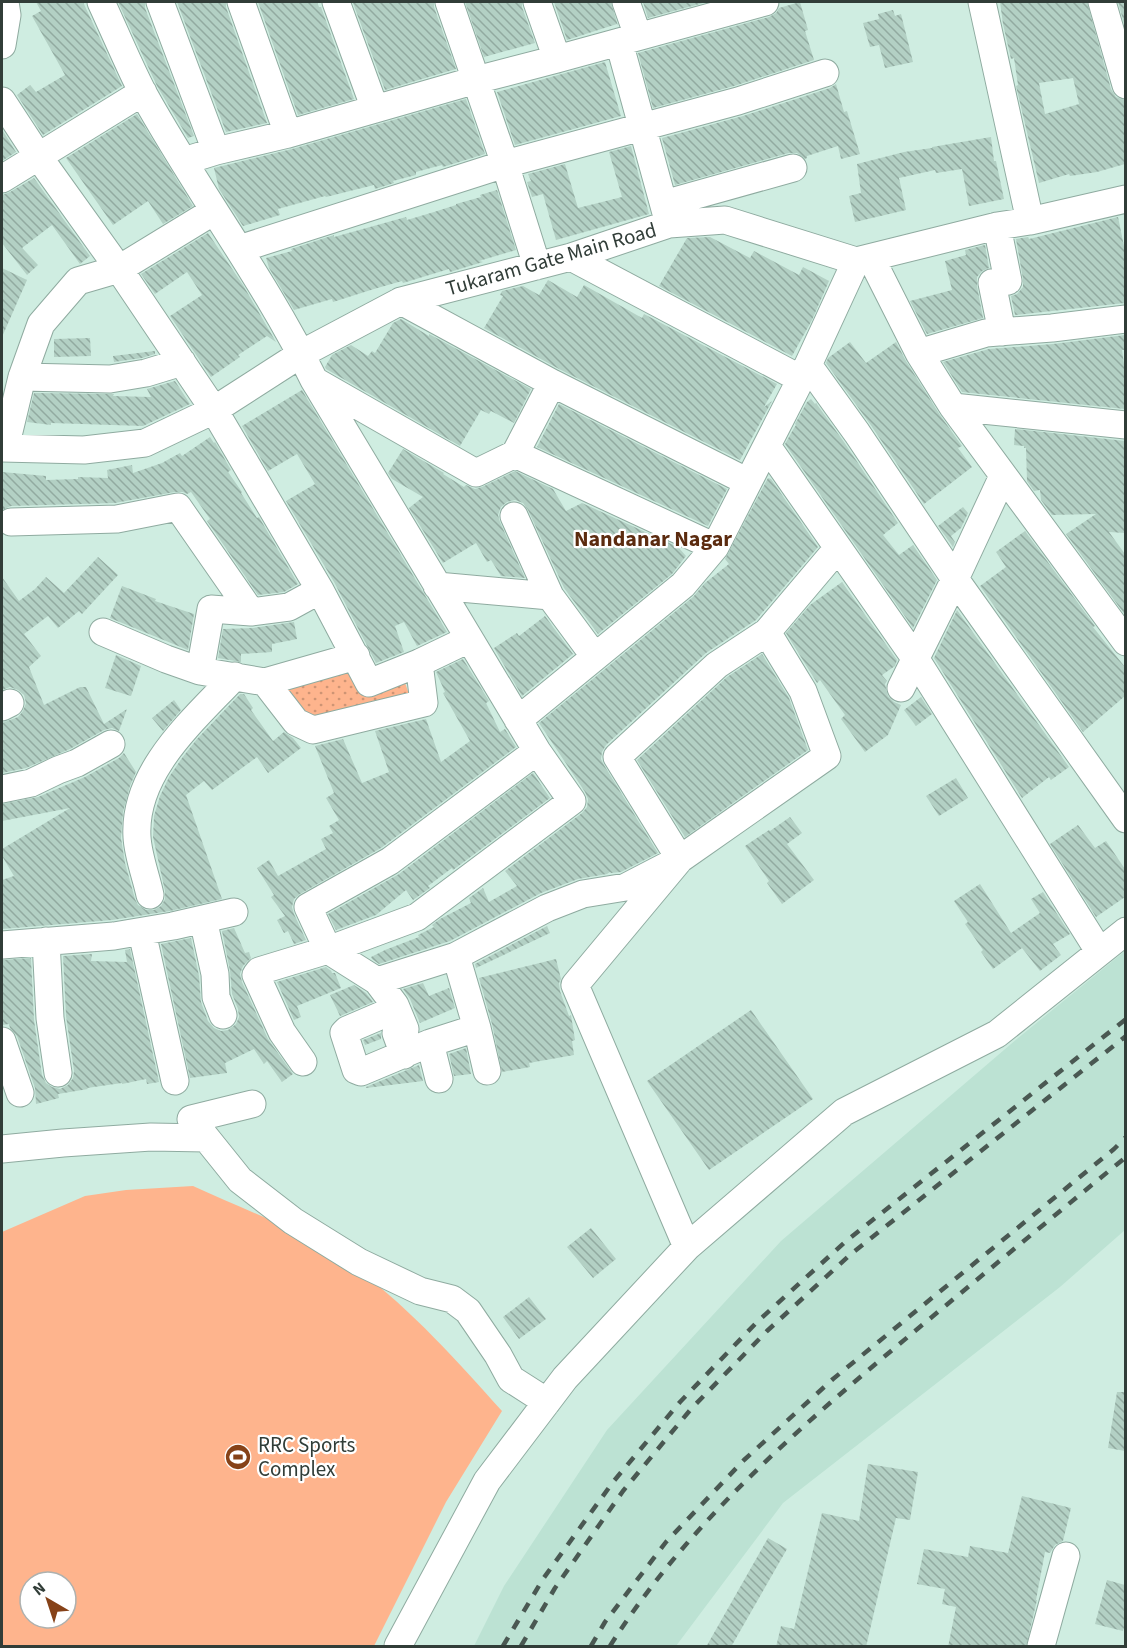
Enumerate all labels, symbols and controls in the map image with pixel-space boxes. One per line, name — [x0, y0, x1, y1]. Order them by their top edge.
street label: Tukaram Gate Main Road — [442, 215, 660, 303]
district label: Nandanar Nagar — [574, 523, 732, 555]
place label: RRC Sports Complex — [258, 1430, 356, 1484]
sports icon: RRC Sports Complex — [223, 1442, 253, 1472]
north arrow — [18, 1570, 78, 1630]
text: N — [28, 1577, 50, 1601]

